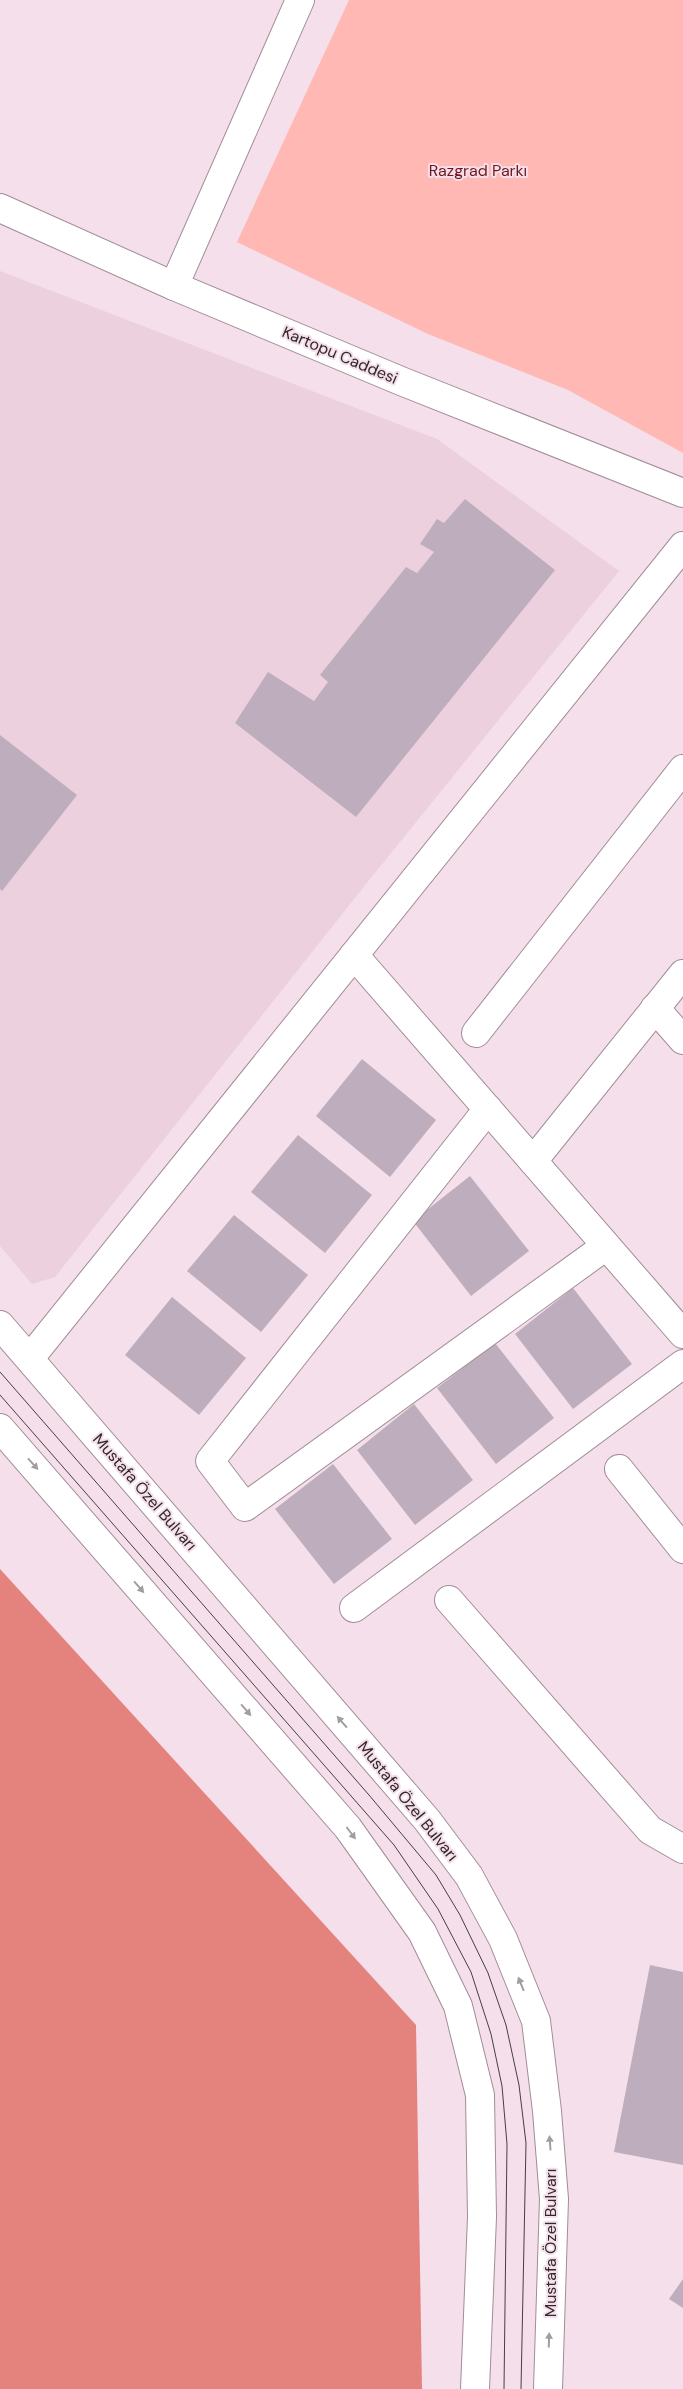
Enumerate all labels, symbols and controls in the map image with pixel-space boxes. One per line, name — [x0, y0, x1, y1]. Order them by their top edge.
park label: Razgrad Parkı — [429, 160, 527, 181]
street label: Kartopu Caddesi — [279, 321, 401, 389]
street label: Mustafa Özel Bulvarı — [88, 1429, 202, 1555]
one-way arrow — [27, 1458, 38, 1471]
one-way arrow — [133, 1581, 144, 1593]
one-way arrow — [240, 1703, 251, 1716]
one-way arrow — [337, 1715, 348, 1728]
street label: Mustafa Özel Bulvarı — [353, 1737, 463, 1865]
one-way arrow — [346, 1826, 357, 1839]
one-way arrow — [517, 1977, 525, 1991]
one-way arrow — [545, 2135, 553, 2151]
street label: Mustafa Özel Bulvarı — [540, 2169, 561, 2317]
one-way arrow — [546, 2332, 554, 2348]

